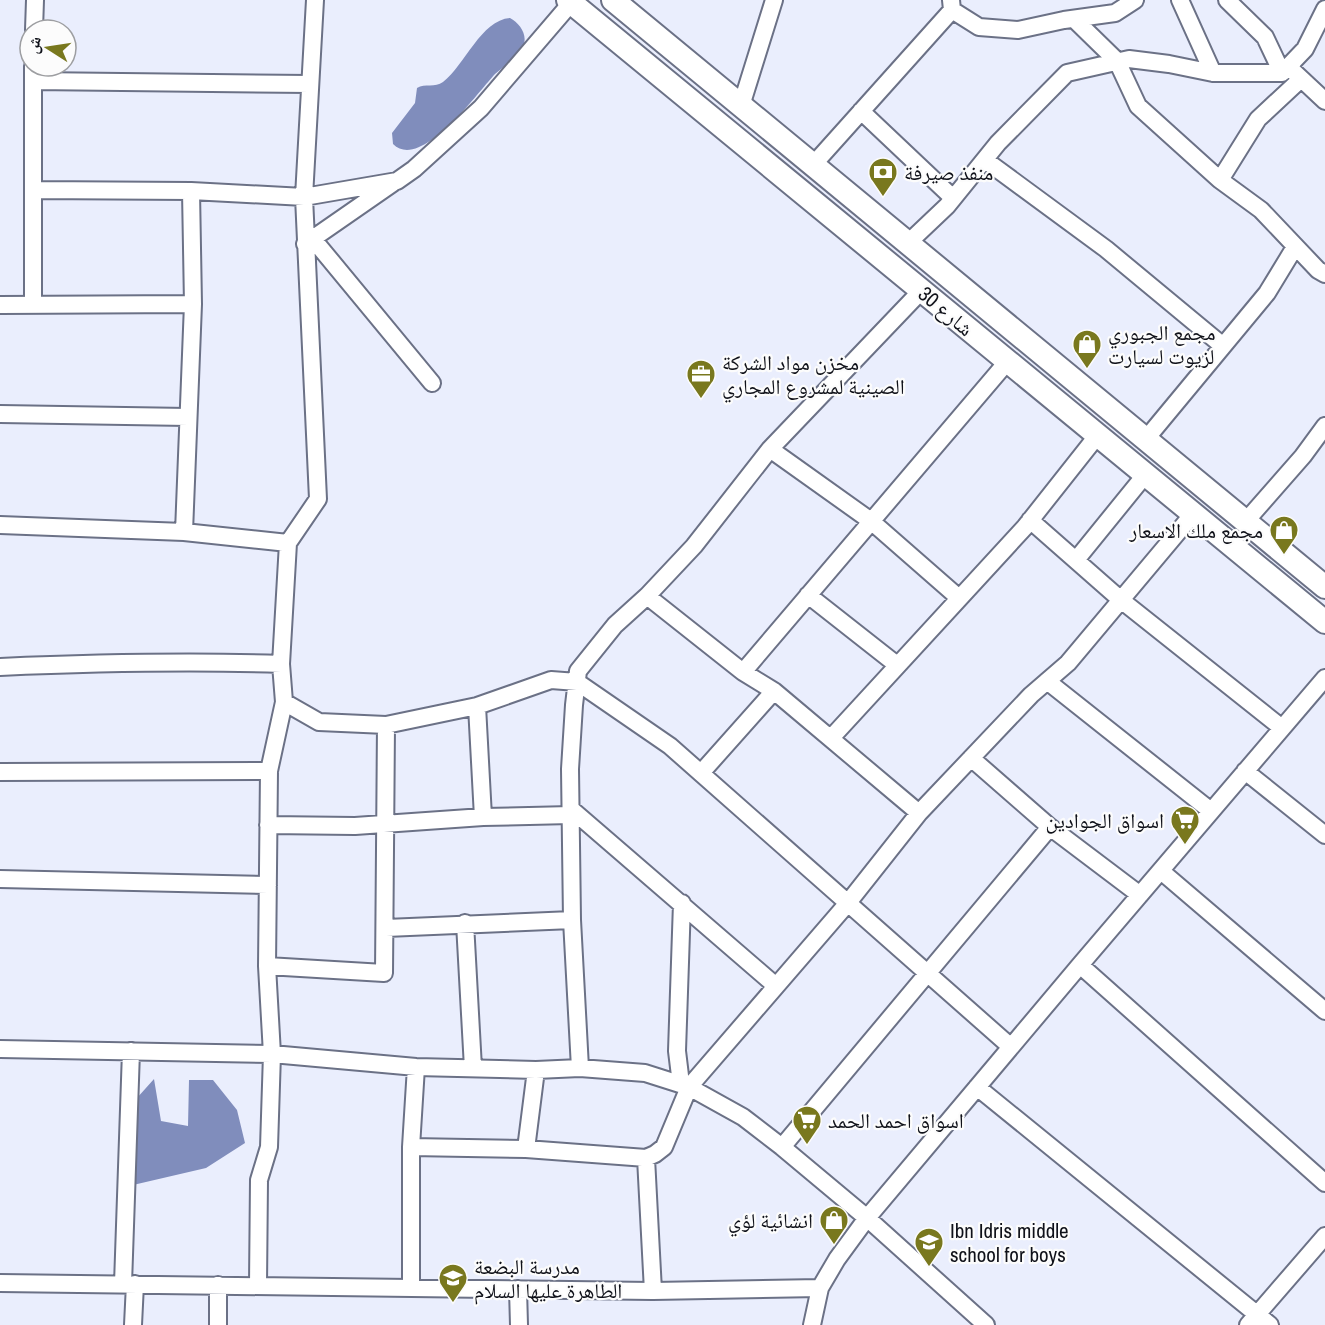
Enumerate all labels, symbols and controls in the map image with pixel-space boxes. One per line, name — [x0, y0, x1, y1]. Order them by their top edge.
north arrow — [18, 18, 78, 78]
text: ش — [21, 34, 46, 55]
bank icon: منفذ صيرفة — [867, 156, 899, 198]
place label: منفذ صيرفة — [904, 158, 993, 187]
street label: شارع 30 — [912, 279, 980, 343]
place label: مجمع الجبوري لزيوت لسيارت — [1108, 318, 1216, 371]
shop icon: مجمع الجبوري لزيوت لسيارت — [1071, 328, 1103, 370]
place label: مخزن مواد الشركة الصينية لمشروع المجاري — [722, 348, 905, 403]
office icon: مخزن مواد الشركة الصينية لمشروع المجاري — [685, 358, 717, 400]
shop icon: مجمع ملك الاسعار — [1268, 514, 1300, 556]
place label: مجمع ملك الاسعار — [1128, 516, 1263, 545]
supermarket icon: اسواق الجوادين — [1169, 804, 1201, 846]
place label: اسواق الجوادين — [1046, 806, 1164, 835]
supermarket icon: اسواق احمد الحمد — [791, 1104, 823, 1146]
place label: اسواق احمد الحمد — [828, 1106, 964, 1135]
shop icon: انشائية لؤي — [818, 1204, 850, 1246]
place label: انشائية لؤي — [728, 1206, 813, 1237]
place label: Ibn Idris middle school for boys — [950, 1216, 1069, 1269]
school or university icon: Ibn Idris middle school for boys — [913, 1226, 945, 1268]
place label: مدرسة البضعة الطاهرة عليها السلام — [474, 1252, 622, 1305]
school or university icon: مدرسة البضعة الطاهرة عليها السلام — [437, 1262, 469, 1304]

